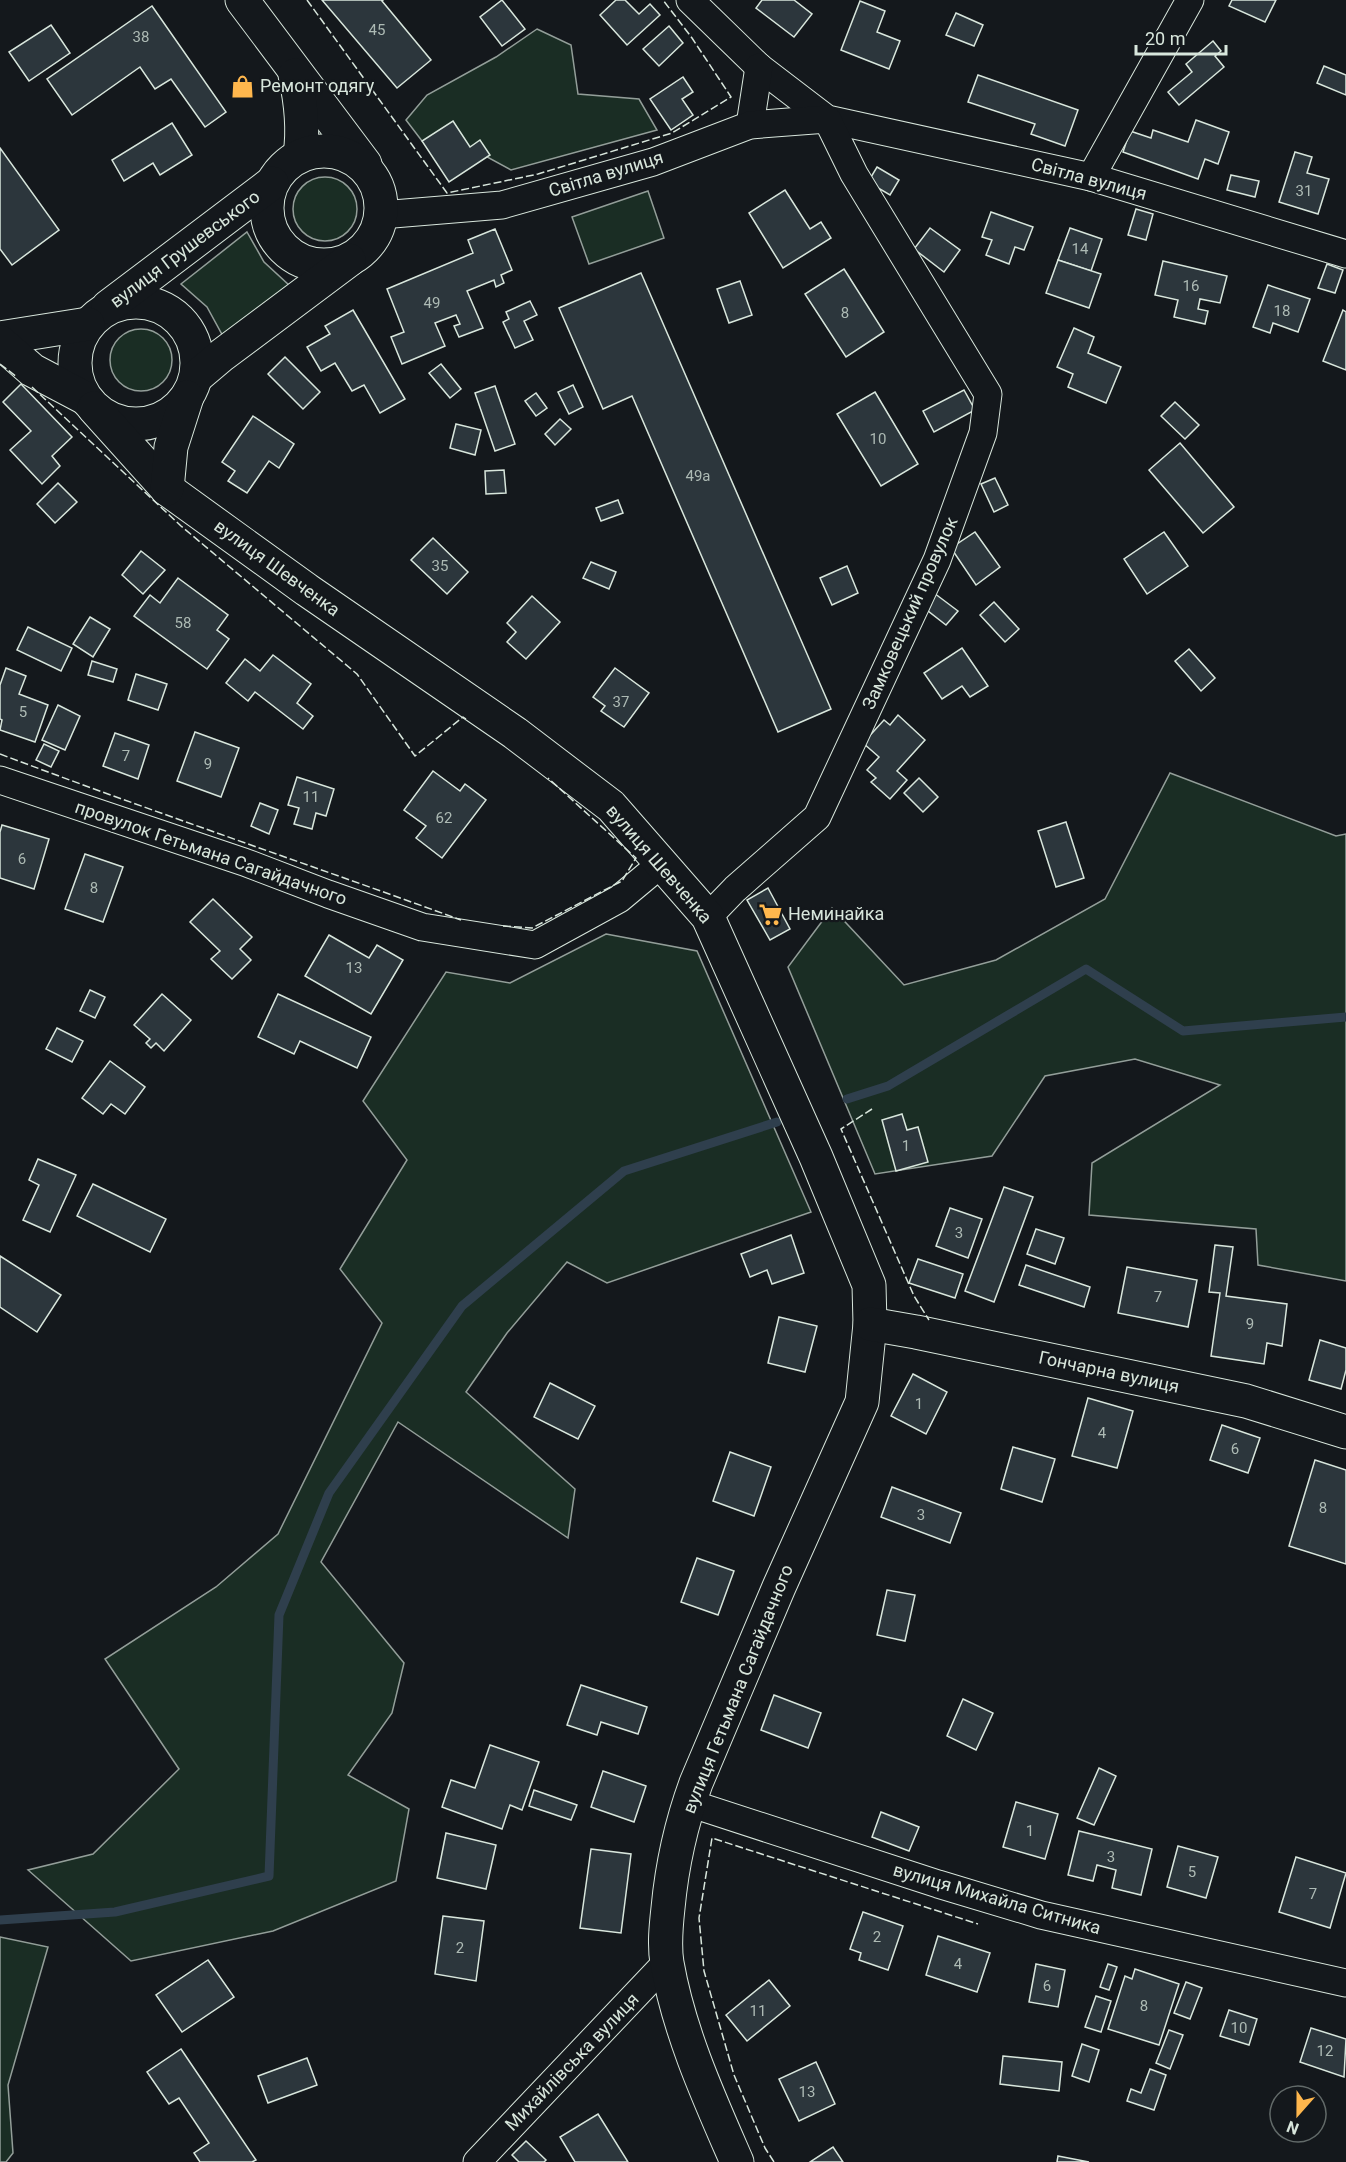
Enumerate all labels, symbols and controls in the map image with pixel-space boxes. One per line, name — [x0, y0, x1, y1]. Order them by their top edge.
scale bar — [1136, 18, 1226, 56]
house number: 45 — [369, 21, 385, 39]
house number: 38 — [133, 28, 149, 46]
text: 20 m — [1145, 28, 1185, 49]
shop icon: Ремонт одягу — [229, 73, 255, 99]
place label: Ремонт одягу — [260, 75, 375, 96]
street label: Світла вулиця — [546, 146, 666, 201]
street label: Світла вулиця — [1029, 153, 1149, 204]
house number: 31 — [1296, 182, 1312, 200]
street label: вулиця Грушевського — [106, 185, 264, 312]
house number: 14 — [1072, 240, 1089, 258]
house number: 16 — [1183, 277, 1199, 295]
house number: 49 — [424, 294, 440, 312]
house number: 18 — [1274, 302, 1290, 320]
house number: 8 — [841, 304, 849, 322]
house number: 10 — [870, 430, 886, 448]
house number: 49а — [685, 467, 711, 485]
street label: Замковецький провулок — [858, 513, 962, 712]
street label: вулиця Шевченка — [210, 515, 344, 620]
house number: 35 — [432, 557, 448, 575]
house number: 58 — [175, 614, 191, 632]
house number: 37 — [613, 693, 629, 711]
house number: 5 — [19, 703, 27, 721]
house number: 7 — [122, 747, 130, 765]
house number: 9 — [204, 755, 212, 773]
house number: 11 — [303, 788, 319, 806]
street label: провулок Гетьмана Сагайдачного — [73, 796, 350, 909]
street label: вулиця Шевченка — [602, 800, 717, 927]
house number: 62 — [436, 809, 452, 827]
house number: 6 — [18, 850, 26, 868]
house number: 8 — [90, 879, 98, 897]
supermarket icon: Неминайка — [757, 901, 783, 927]
place label: Неминайка — [788, 903, 884, 924]
house number: 13 — [346, 959, 362, 977]
house number: 1 — [902, 1137, 910, 1155]
house number: 3 — [955, 1224, 963, 1242]
house number: 7 — [1154, 1288, 1162, 1306]
house number: 9 — [1246, 1315, 1254, 1333]
street label: Гончарна вулиця — [1037, 1346, 1181, 1397]
house number: 1 — [915, 1395, 923, 1413]
house number: 4 — [1098, 1424, 1107, 1442]
house number: 6 — [1231, 1440, 1239, 1458]
house number: 8 — [1319, 1499, 1327, 1517]
house number: 3 — [917, 1506, 925, 1524]
street label: вулиця Гетьмана Сагайдачного — [678, 1561, 797, 1816]
house number: 1 — [1026, 1822, 1034, 1840]
house number: 3 — [1107, 1848, 1115, 1866]
street label: вулиця Михайла Ситника — [891, 1859, 1103, 1938]
house number: 5 — [1188, 1863, 1196, 1881]
house number: 7 — [1309, 1885, 1317, 1903]
house number: 2 — [873, 1928, 881, 1946]
house number: 2 — [456, 1939, 464, 1957]
house number: 4 — [954, 1955, 963, 1973]
house number: 6 — [1043, 1977, 1051, 1995]
street label: Михайлівська вулиця — [500, 1988, 643, 2135]
house number: 8 — [1140, 1997, 1148, 2015]
house number: 11 — [750, 2002, 766, 2020]
house number: 10 — [1231, 2019, 1247, 2037]
house number: 12 — [1317, 2042, 1333, 2060]
house number: 13 — [799, 2083, 815, 2101]
north arrow — [1268, 2084, 1328, 2144]
text: N — [1284, 2117, 1301, 2138]

